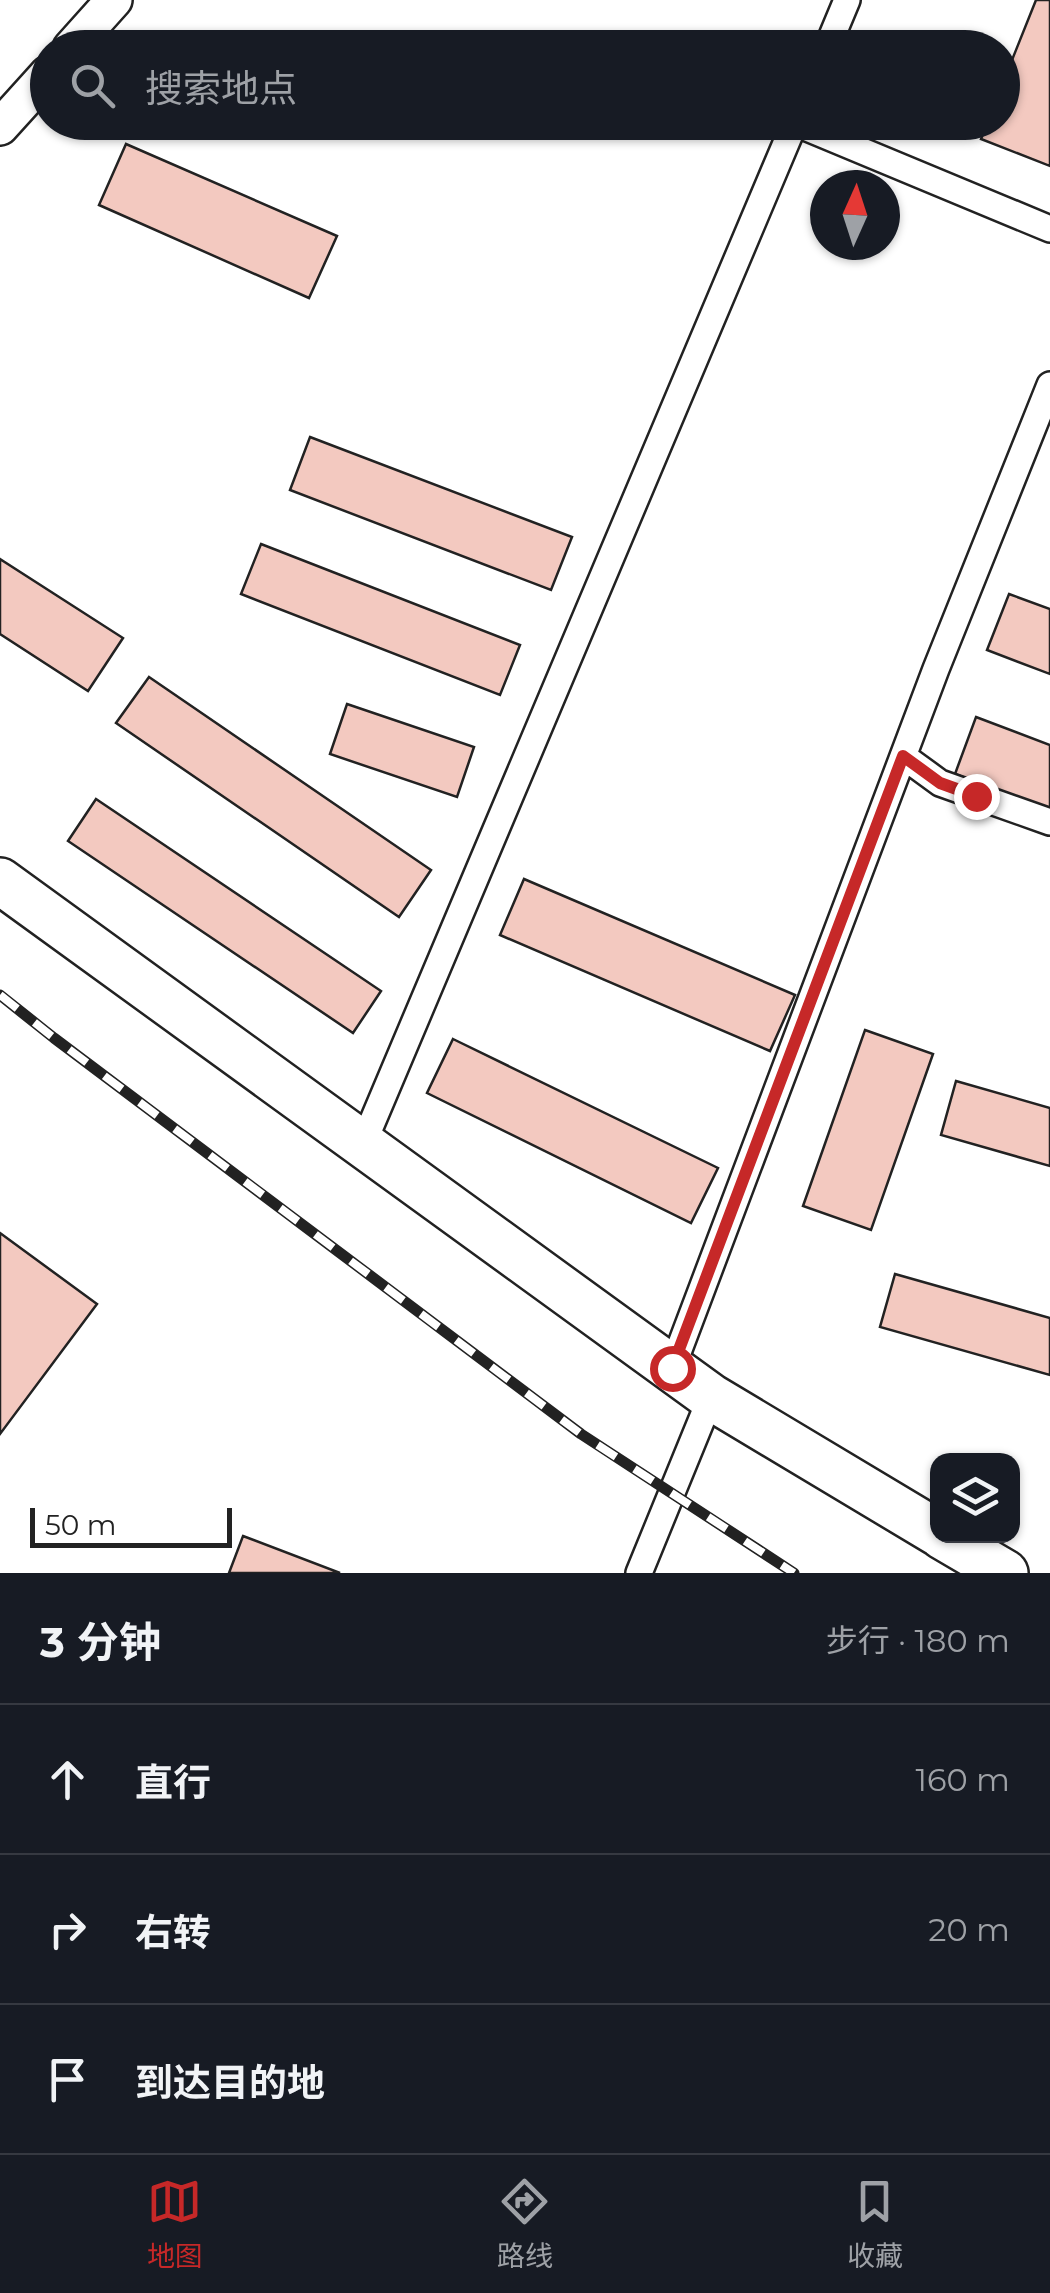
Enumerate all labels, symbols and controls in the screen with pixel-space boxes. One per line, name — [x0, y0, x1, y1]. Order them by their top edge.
search box — [30, 30, 1020, 140]
icon: search — [65, 58, 120, 113]
text: 搜索地点 — [145, 65, 297, 112]
north arrow — [810, 170, 900, 260]
route end — [954, 774, 1000, 820]
route start — [650, 1346, 696, 1392]
map controls — [930, 1453, 1020, 1543]
button: layers — [930, 1453, 1020, 1543]
scale bar — [30, 1503, 232, 1548]
text: 50 m — [45, 1508, 116, 1542]
text: 3 分钟 — [40, 1616, 161, 1668]
text: 步行 · 180 m — [826, 1621, 1010, 1660]
icon: ahead — [40, 1752, 95, 1807]
text: 直行 — [135, 1759, 211, 1806]
text: 160 m — [915, 1760, 1010, 1799]
icon: right — [40, 1902, 95, 1957]
text: 右转 — [135, 1909, 211, 1956]
text: 20 m — [928, 1910, 1010, 1949]
icon: arrive — [40, 2052, 95, 2107]
text: 到达目的地 — [135, 2059, 325, 2106]
tab: 地图 — [147, 2174, 203, 2274]
tab: 路线 — [497, 2174, 553, 2274]
tab: 收藏 — [847, 2174, 903, 2274]

